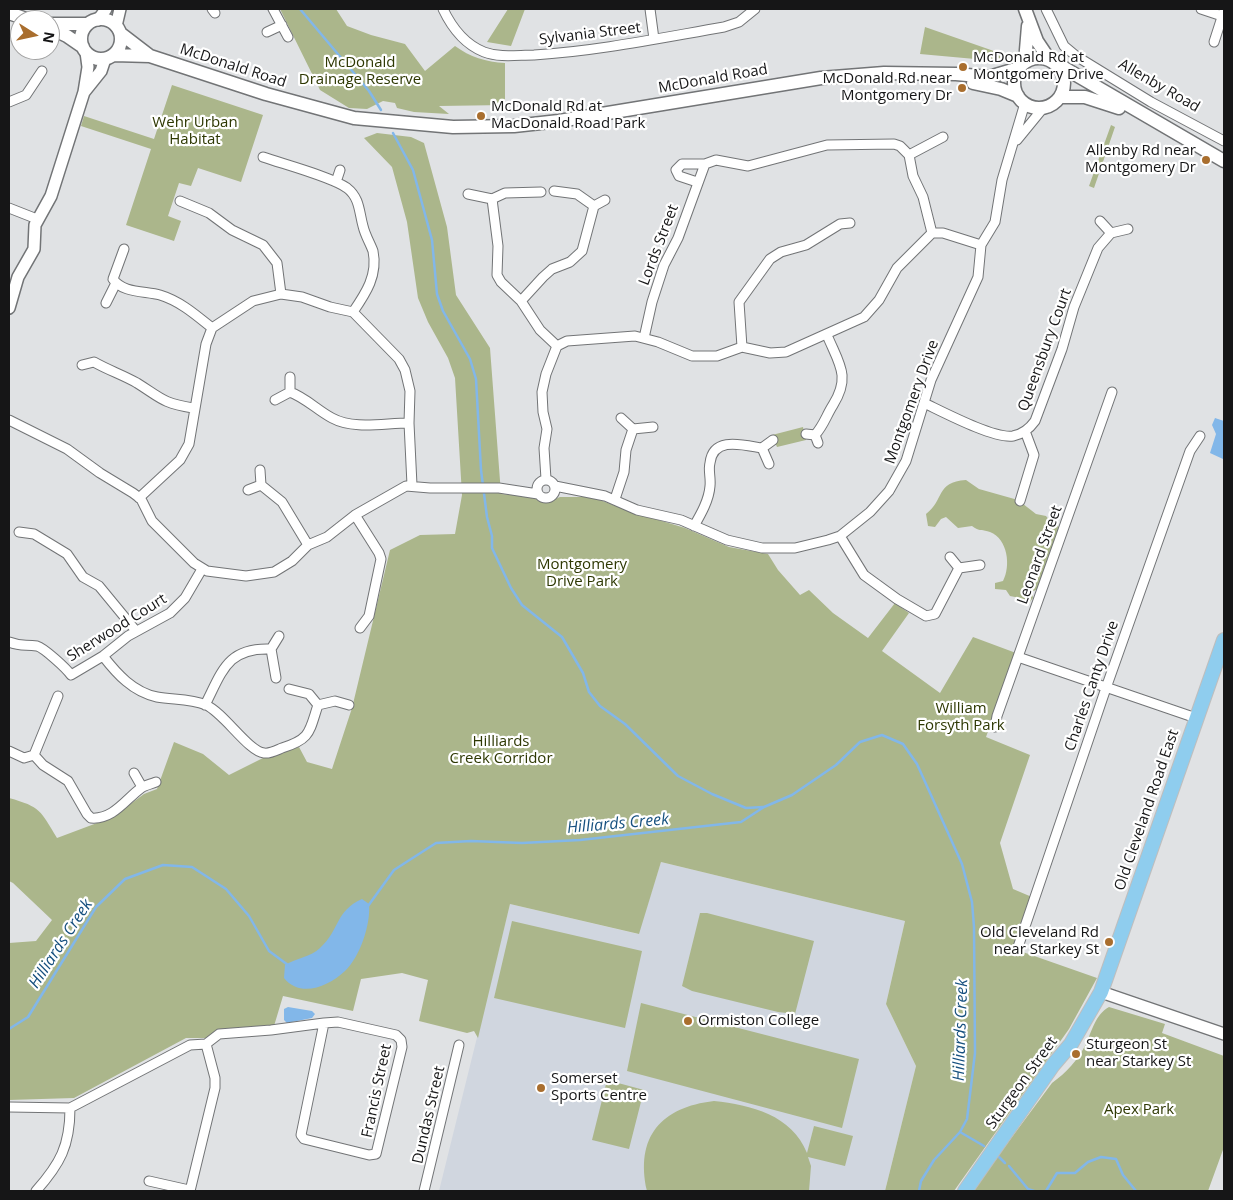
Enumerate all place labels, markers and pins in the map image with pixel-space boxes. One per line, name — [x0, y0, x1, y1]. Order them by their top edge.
place label: McDonald Rd at Montgomery Drive — [973, 49, 1104, 84]
marker: McDonald Rd at Montgomery Drive — [957, 61, 969, 73]
place label: McDonald Rd near Montgomery Dr — [823, 70, 952, 105]
marker: McDonald Rd near Montgomery Dr — [956, 82, 968, 94]
place label: McDonald Rd at MacDonald Road Park — [491, 98, 645, 133]
marker: McDonald Rd at MacDonald Road Park — [475, 110, 487, 122]
place label: Allenby Rd near Montgomery Dr — [1085, 142, 1196, 177]
marker: Allenby Rd near Montgomery Dr — [1200, 154, 1212, 166]
place label: Old Cleveland Rd near Starkey St — [980, 924, 1099, 959]
marker: Old Cleveland Rd near Starkey St — [1103, 936, 1115, 948]
place label: Ormiston College — [698, 1012, 819, 1030]
marker: Ormiston College — [682, 1015, 694, 1027]
place label: Sturgeon St near Starkey St — [1086, 1036, 1191, 1071]
marker: Sturgeon St near Starkey St — [1070, 1048, 1082, 1060]
place label: Somerset Sports Centre — [551, 1070, 647, 1105]
marker: Somerset Sports Centre — [535, 1082, 547, 1094]

